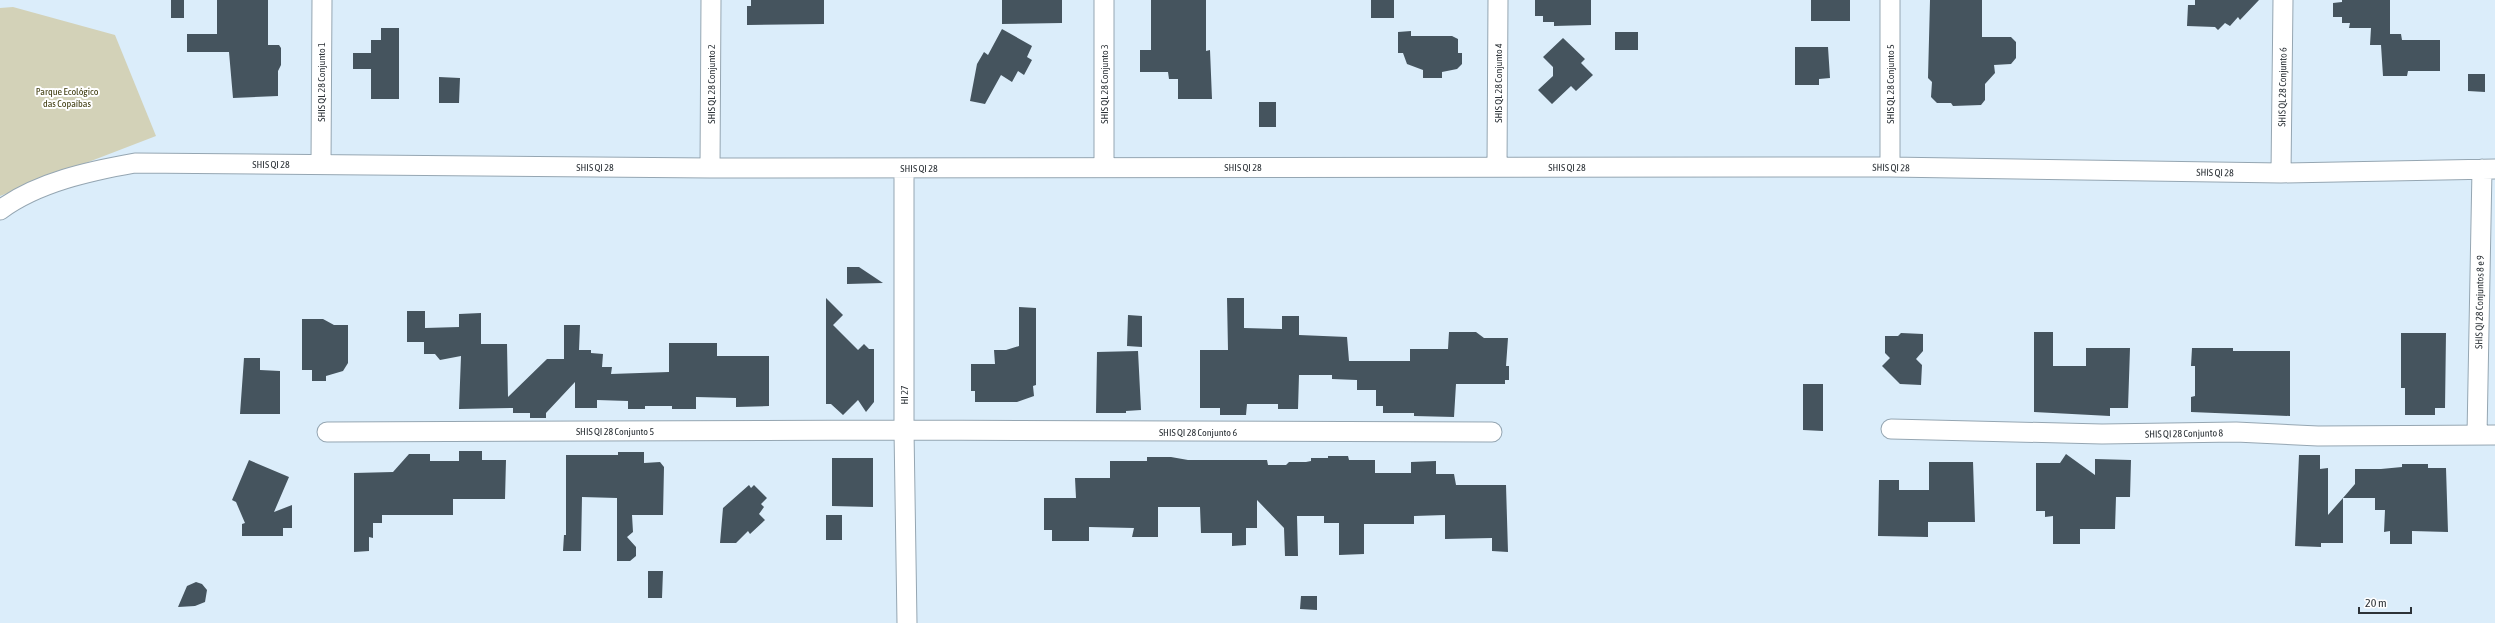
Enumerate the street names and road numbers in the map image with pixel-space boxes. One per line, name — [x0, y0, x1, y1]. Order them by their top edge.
street label: SHIS QL 28 Conjunto 1 — [316, 42, 327, 122]
street label: SHIS QL 28 Conjunto 4 — [1493, 43, 1504, 123]
street label: SHIS QL 28 Conjunto 2 — [706, 44, 717, 124]
street label: SHIS QL 28 Conjunto 3 — [1099, 44, 1110, 124]
street label: SHIS QL 28 Conjunto 5 — [1885, 44, 1896, 124]
street label: SHIS QL 28 Conjunto 6 — [2276, 47, 2289, 127]
street label: SHIS QI 28 — [252, 159, 290, 170]
street label: SHIS QI 28 — [576, 162, 614, 173]
street label: SHIS QI 28 — [1224, 162, 1262, 173]
street label: SHIS QI 28 — [1548, 162, 1586, 173]
street label: SHIS QI 28 — [1872, 162, 1910, 173]
street label: SHIS QI 28 — [900, 163, 938, 174]
street label: SHIS QI 28 — [2196, 167, 2234, 178]
street label: SHIS QI 28 Conjuntos 8 e 9 — [2473, 255, 2486, 349]
street label: HI 27 — [899, 385, 910, 405]
street label: SHIS QI 28 Conjunto 5 — [576, 426, 654, 437]
street label: SHIS QI 28 Conjunto 6 — [1159, 427, 1237, 438]
street label: SHIS QI 28 Conjunto 8 — [2145, 427, 2224, 440]

